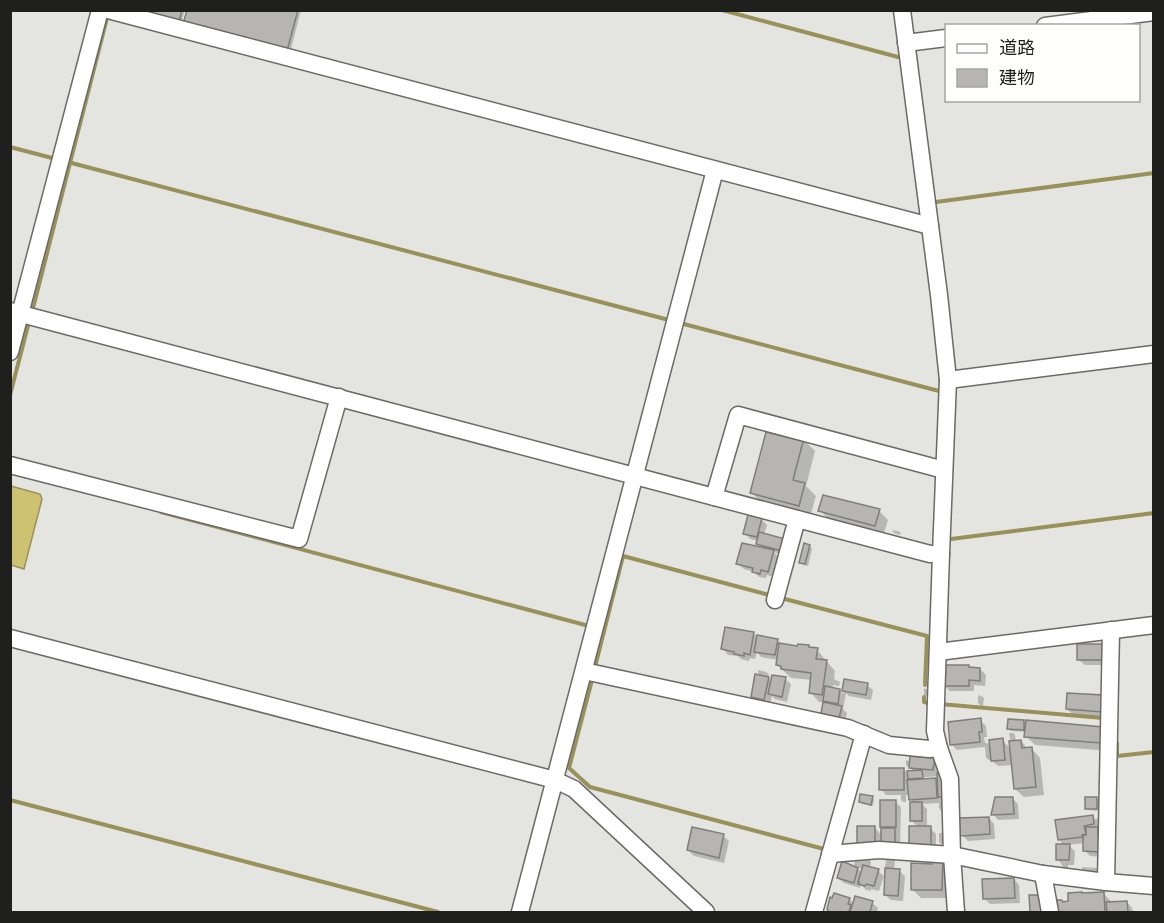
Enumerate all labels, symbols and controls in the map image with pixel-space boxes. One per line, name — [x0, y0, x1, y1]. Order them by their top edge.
legend — [945, 24, 1140, 102]
text: 道路 — [999, 36, 1035, 58]
text: 建物 — [999, 66, 1035, 88]

